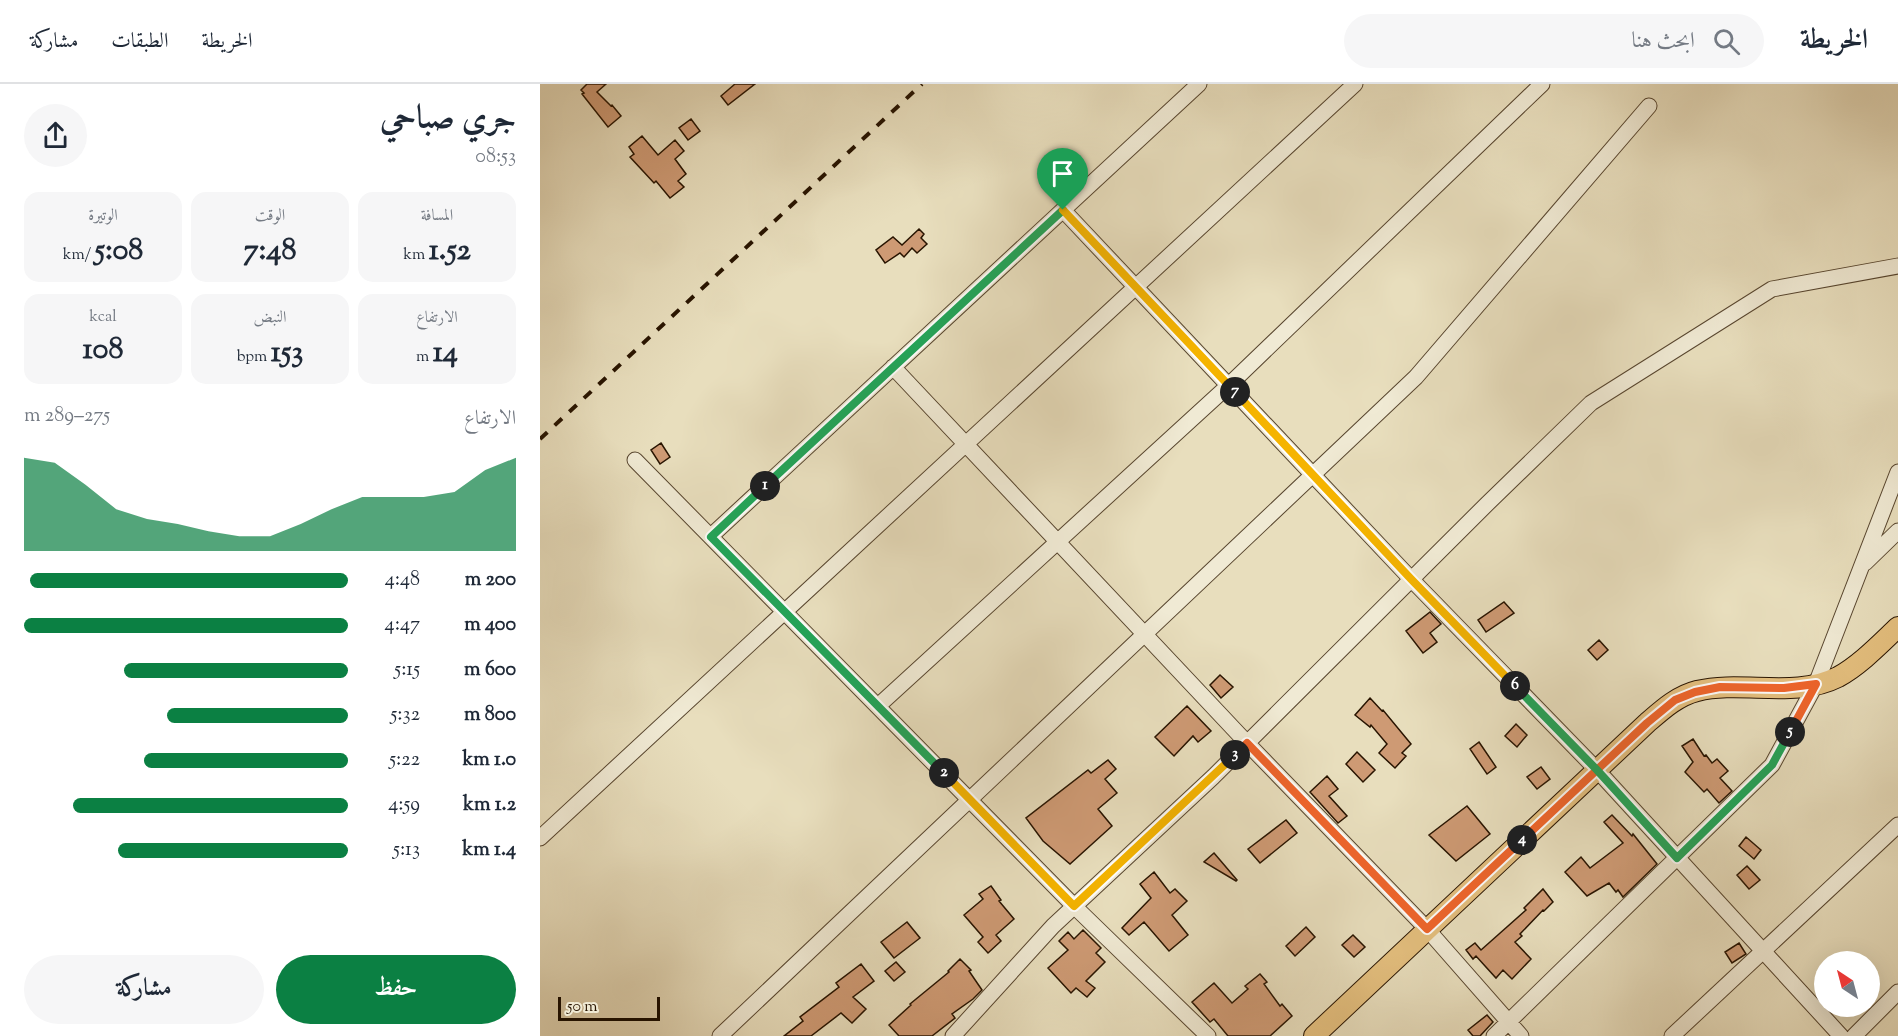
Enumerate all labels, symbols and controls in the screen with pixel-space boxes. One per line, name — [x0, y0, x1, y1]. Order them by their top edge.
search box — [1344, 14, 1764, 68]
text: الخريطة — [1800, 21, 1868, 61]
icon: search — [1710, 25, 1743, 58]
text: ابحث هنا — [1632, 26, 1695, 58]
text: مشاركة — [30, 27, 78, 57]
text: الطبقات — [111, 27, 168, 57]
text: الخريطة — [201, 27, 253, 57]
text: جري صباحي — [380, 96, 516, 144]
button: share — [24, 104, 87, 167]
text: 08:53 — [475, 143, 516, 172]
pin — [1037, 148, 1088, 210]
icon: arrive — [1046, 157, 1079, 190]
text: الوتيرة — [88, 205, 118, 228]
text: الوقت — [255, 205, 285, 228]
text: المسافة — [421, 205, 453, 228]
text: 5:08 — [95, 230, 143, 273]
text: 7:48 — [244, 230, 296, 273]
text: 1.52 — [429, 230, 471, 273]
text: /km — [63, 244, 95, 267]
text: km — [403, 244, 429, 267]
text: kcal — [89, 306, 117, 329]
text: النبض — [254, 307, 286, 330]
text: الارتفاع — [416, 307, 458, 330]
text: 108 — [83, 329, 123, 372]
text: 153 — [271, 332, 303, 375]
text: 14 — [433, 332, 458, 375]
text: bpm — [237, 346, 271, 369]
text: m — [416, 346, 433, 369]
pin: 7 — [1220, 377, 1250, 407]
text: 7 — [1231, 380, 1239, 403]
text: 275–289 m — [24, 402, 110, 431]
text: الارتفاع — [464, 405, 516, 434]
pin: 1 — [750, 471, 780, 501]
text: 1 — [762, 474, 768, 497]
text: 4:48 — [385, 566, 420, 595]
text: 200 m — [465, 566, 516, 595]
text: 4:47 — [385, 611, 420, 640]
text: 400 m — [464, 611, 516, 640]
text: 5:15 — [394, 656, 420, 685]
text: 600 m — [464, 656, 516, 685]
pin: 6 — [1500, 671, 1530, 701]
text: 6 — [1511, 674, 1519, 697]
text: 5:32 — [391, 701, 420, 730]
text: 800 m — [464, 701, 516, 730]
pin: 5 — [1775, 717, 1805, 747]
text: 5 — [1787, 720, 1793, 743]
pin: 3 — [1220, 740, 1250, 770]
text: 3 — [1232, 743, 1238, 766]
text: 5:22 — [389, 746, 420, 775]
text: 1.0 km — [462, 746, 516, 775]
pin: 2 — [929, 758, 959, 788]
text: 2 — [940, 761, 948, 784]
text: 4:59 — [388, 791, 420, 820]
text: 1.2 km — [463, 791, 516, 820]
pin: 4 — [1507, 825, 1537, 855]
text: 4 — [1518, 828, 1526, 851]
text: 5:13 — [393, 836, 420, 865]
text: 1.4 km — [462, 836, 516, 865]
north arrow — [1814, 951, 1880, 1017]
map controls — [1814, 951, 1880, 1017]
button: مشاركة — [24, 955, 264, 1024]
button: حفظ — [276, 955, 516, 1024]
scale bar — [558, 994, 660, 1022]
text: 50 m — [567, 996, 598, 1019]

